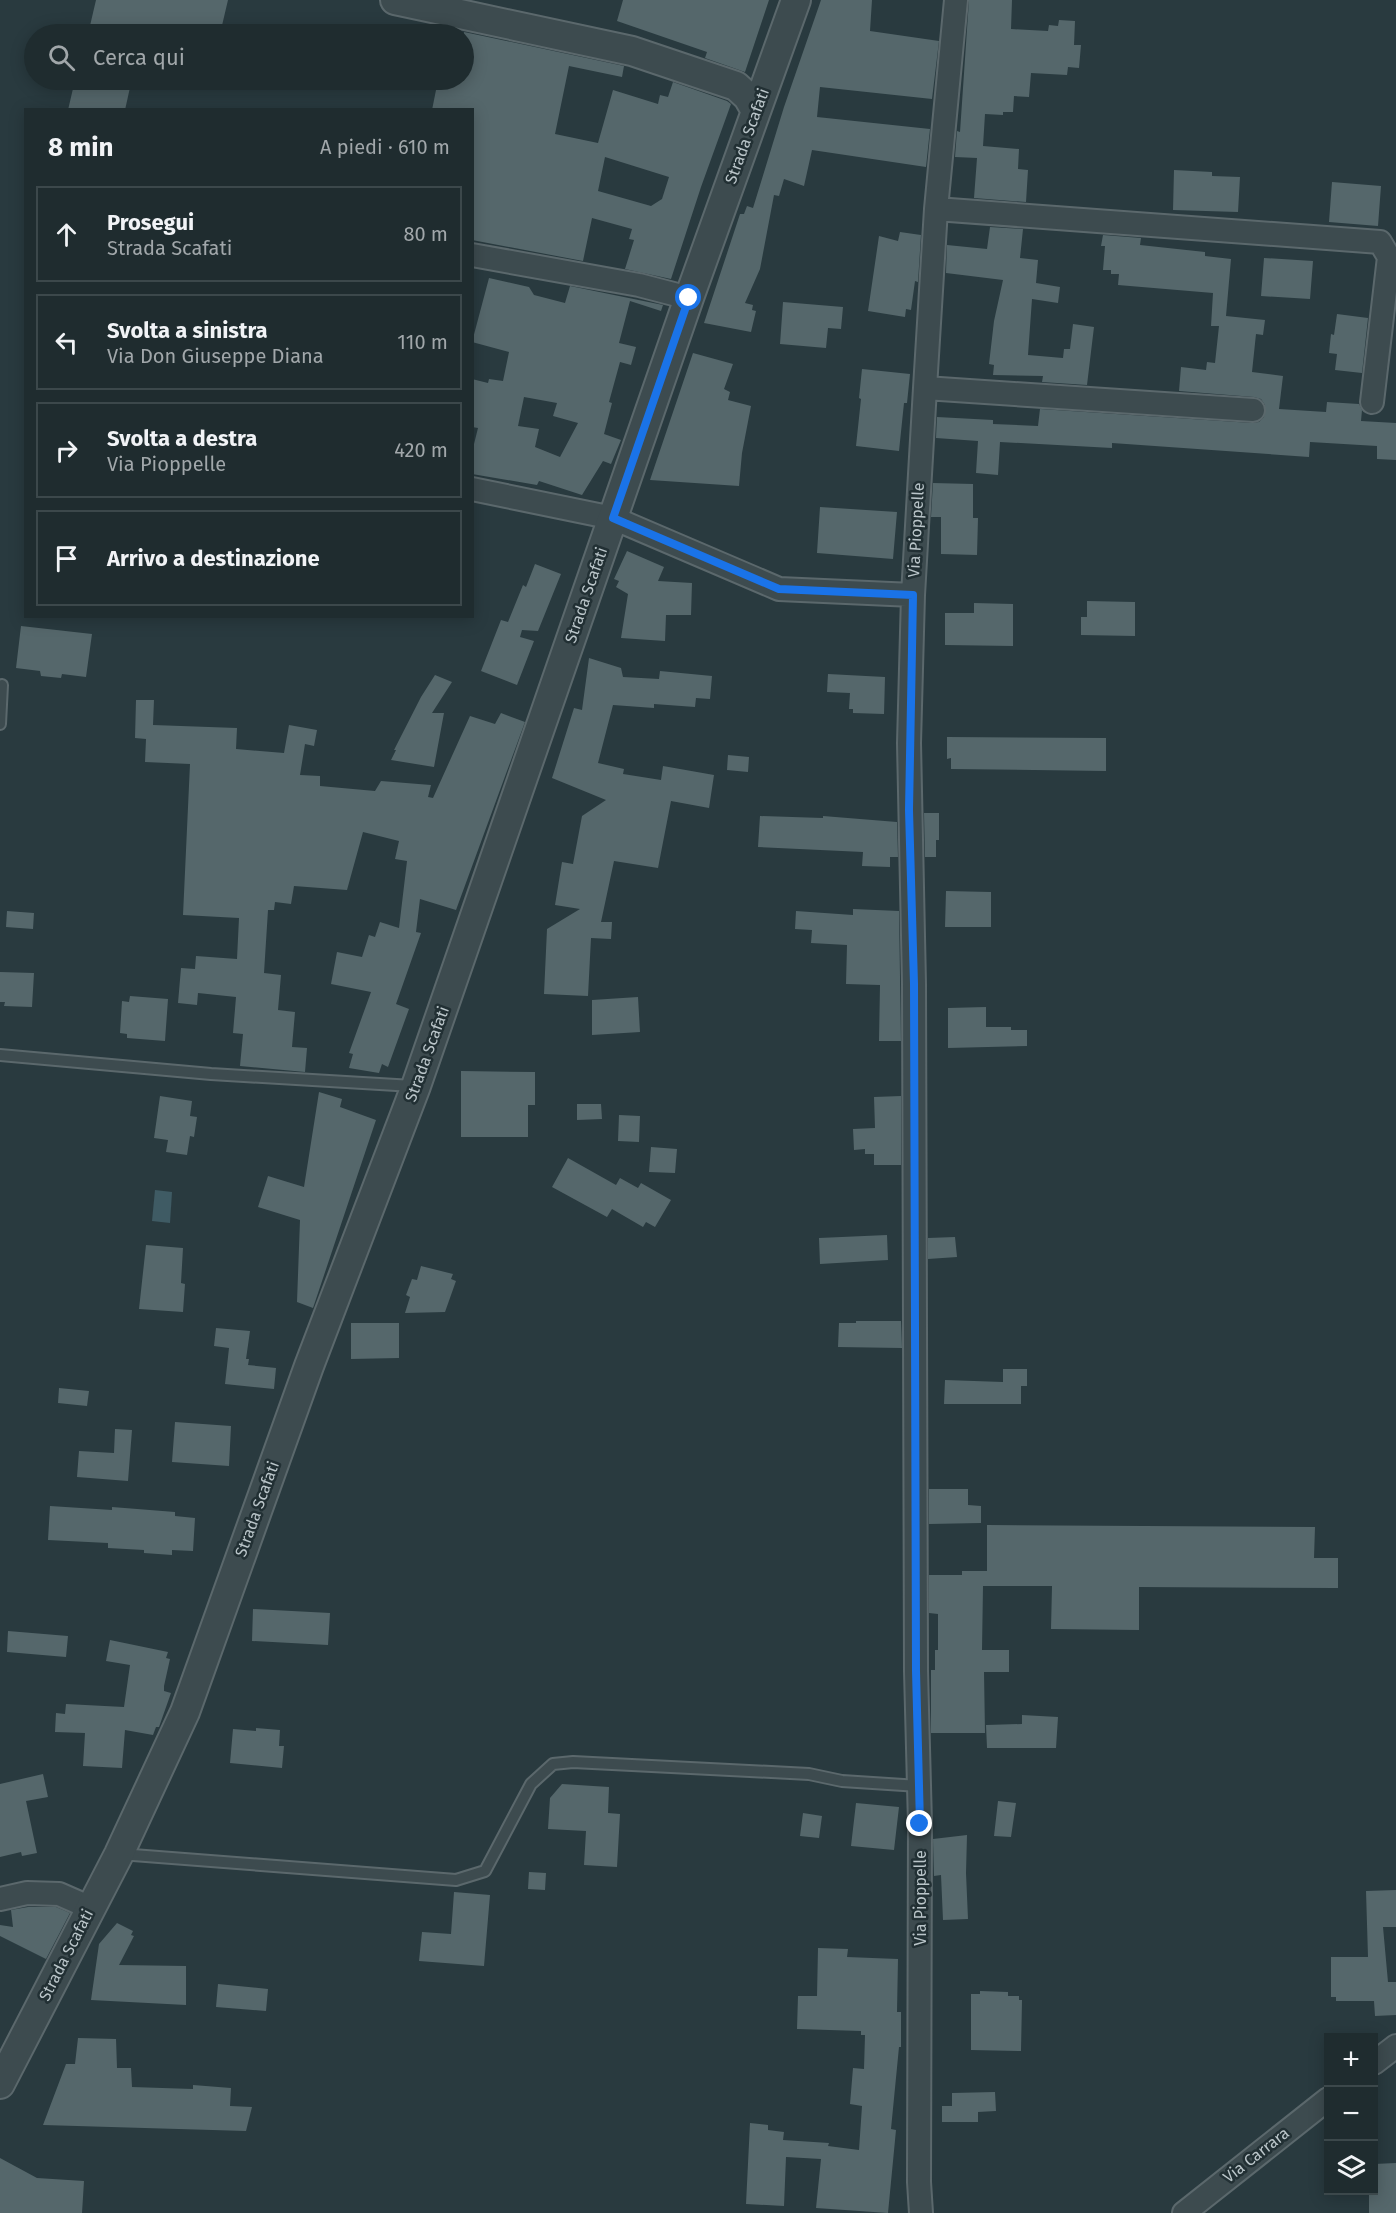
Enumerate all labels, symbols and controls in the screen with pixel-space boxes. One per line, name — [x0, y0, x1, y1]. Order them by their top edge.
search box — [24, 24, 474, 90]
icon: search — [45, 41, 78, 74]
text: Cerca qui — [93, 44, 185, 71]
street label: Strada Scafati — [721, 86, 773, 186]
text: 8 min — [48, 132, 114, 163]
text: A piedi · 610 m — [320, 135, 450, 159]
text: Prosegui — [107, 209, 194, 236]
icon: ahead — [50, 218, 83, 251]
text: 80 m — [403, 222, 448, 246]
text: Strada Scafati — [107, 236, 232, 260]
route start — [675, 284, 701, 310]
text: Svolta a sinistra — [107, 317, 268, 344]
icon: left — [50, 326, 83, 359]
text: 110 m — [397, 330, 448, 354]
text: Via Don Giuseppe Diana — [107, 344, 324, 368]
text: Svolta a destra — [107, 425, 257, 452]
icon: right — [50, 434, 83, 467]
text: 420 m — [394, 438, 448, 462]
text: Via Pioppelle — [107, 452, 226, 476]
street label: Via Pioppelle — [904, 482, 928, 578]
icon: arrive — [50, 542, 83, 575]
text: Arrivo a destinazione — [107, 545, 320, 572]
street label: Strada Scafati — [561, 545, 611, 645]
street label: Strada Scafati — [401, 1004, 453, 1104]
street label: Strada Scafati — [231, 1459, 283, 1559]
route end — [906, 1810, 932, 1836]
street label: Via Pioppelle — [911, 1850, 930, 1946]
street label: Strada Scafati — [35, 1906, 97, 2004]
map controls — [1324, 2033, 1378, 2195]
button: + — [1324, 2033, 1378, 2087]
button: − — [1324, 2087, 1378, 2141]
street label: Via Carrara — [1219, 2123, 1293, 2187]
button: layers — [1324, 2141, 1378, 2195]

